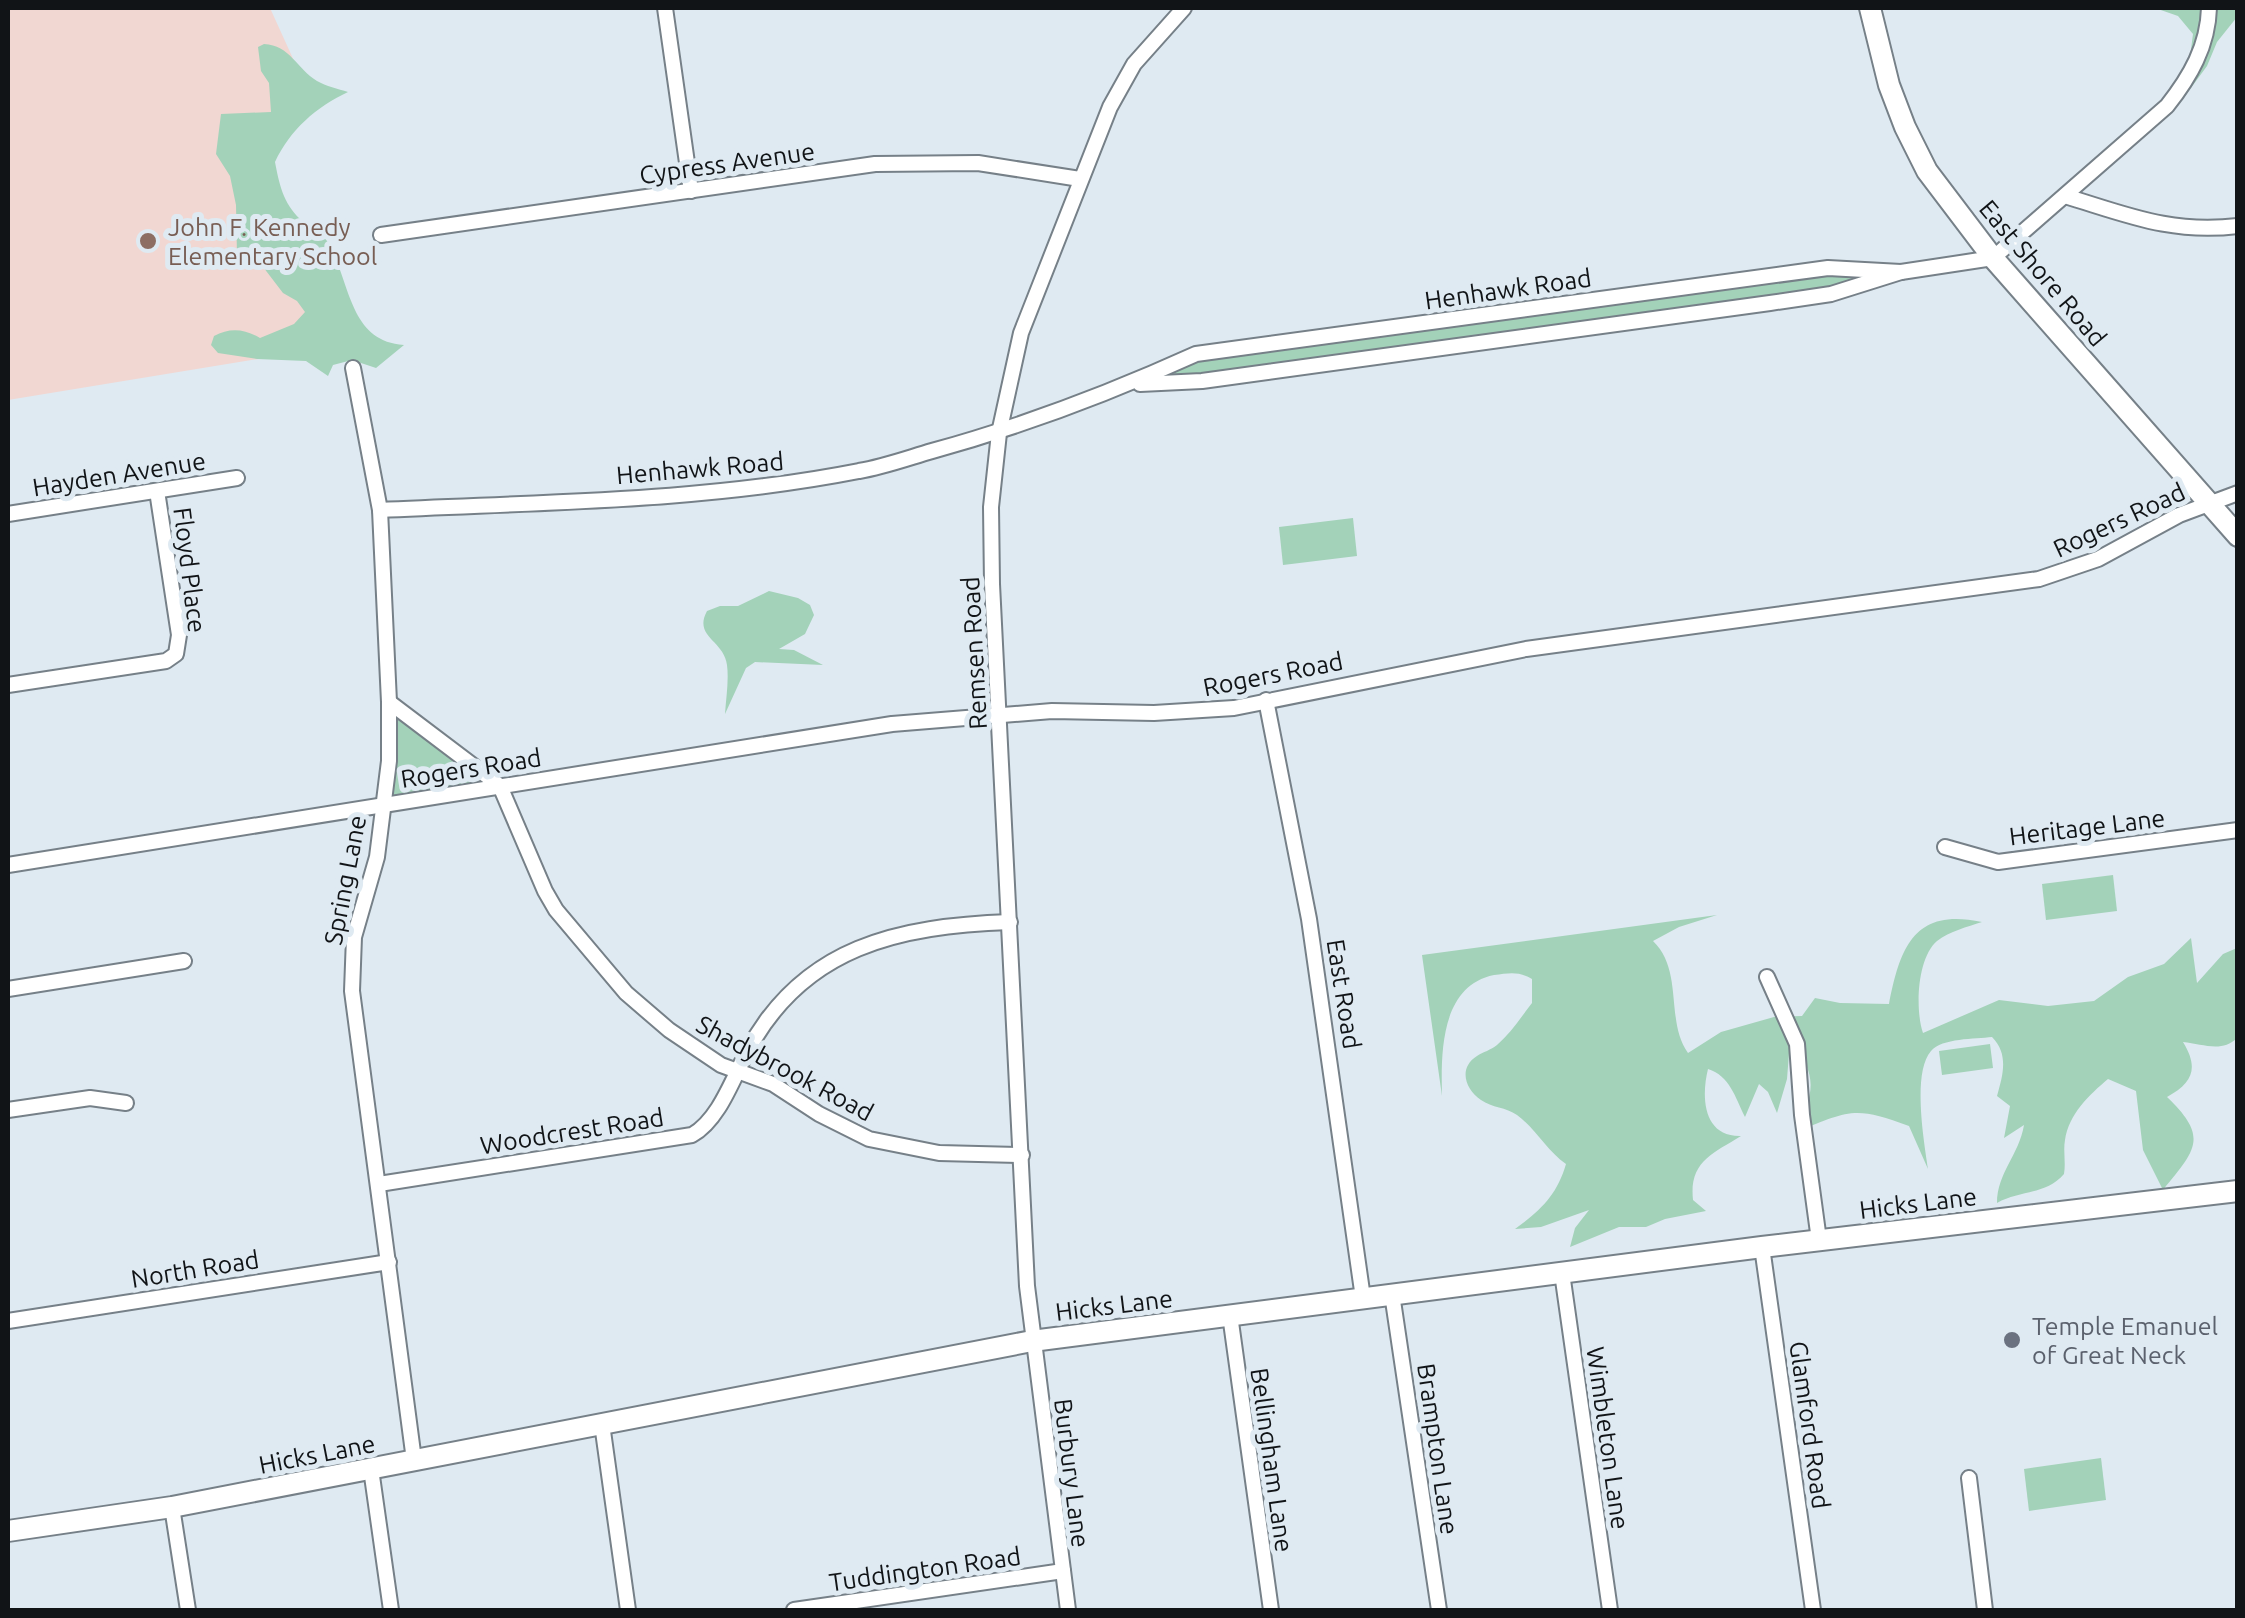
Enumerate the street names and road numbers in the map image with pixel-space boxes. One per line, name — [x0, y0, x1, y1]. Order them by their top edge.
street label: Cypress Avenue — [637, 137, 817, 189]
street label: East Shore Road — [1974, 194, 2112, 352]
street label: Henhawk Road — [1423, 263, 1593, 315]
street label: Hayden Avenue — [30, 446, 208, 502]
street label: Henhawk Road — [615, 447, 785, 489]
street label: Rogers Road — [2049, 477, 2189, 563]
street label: Floyd Place — [168, 506, 212, 634]
street label: Remsen Road — [956, 576, 992, 730]
street label: Rogers Road — [1201, 647, 1345, 701]
street label: Rogers Road — [399, 743, 543, 793]
street label: Heritage Lane — [2007, 804, 2167, 850]
street label: Spring Lane — [319, 813, 371, 947]
street label: East Road — [1321, 937, 1367, 1051]
street label: Shadybrook Road — [692, 1010, 878, 1126]
street label: Woodcrest Road — [478, 1103, 666, 1159]
street label: Hicks Lane — [1858, 1182, 1978, 1224]
street label: North Road — [129, 1245, 261, 1293]
street label: Hicks Lane — [1054, 1284, 1174, 1326]
street label: Glamford Road — [1784, 1339, 1836, 1511]
street label: Wimbleton Lane — [1581, 1345, 1635, 1531]
street label: Brampton Lane — [1412, 1362, 1464, 1536]
street label: Bellingham Lane — [1245, 1366, 1299, 1554]
street label: Burbury Lane — [1049, 1397, 1095, 1549]
street label: Hicks Lane — [256, 1429, 378, 1479]
street label: Tuddington Road — [827, 1542, 1023, 1596]

